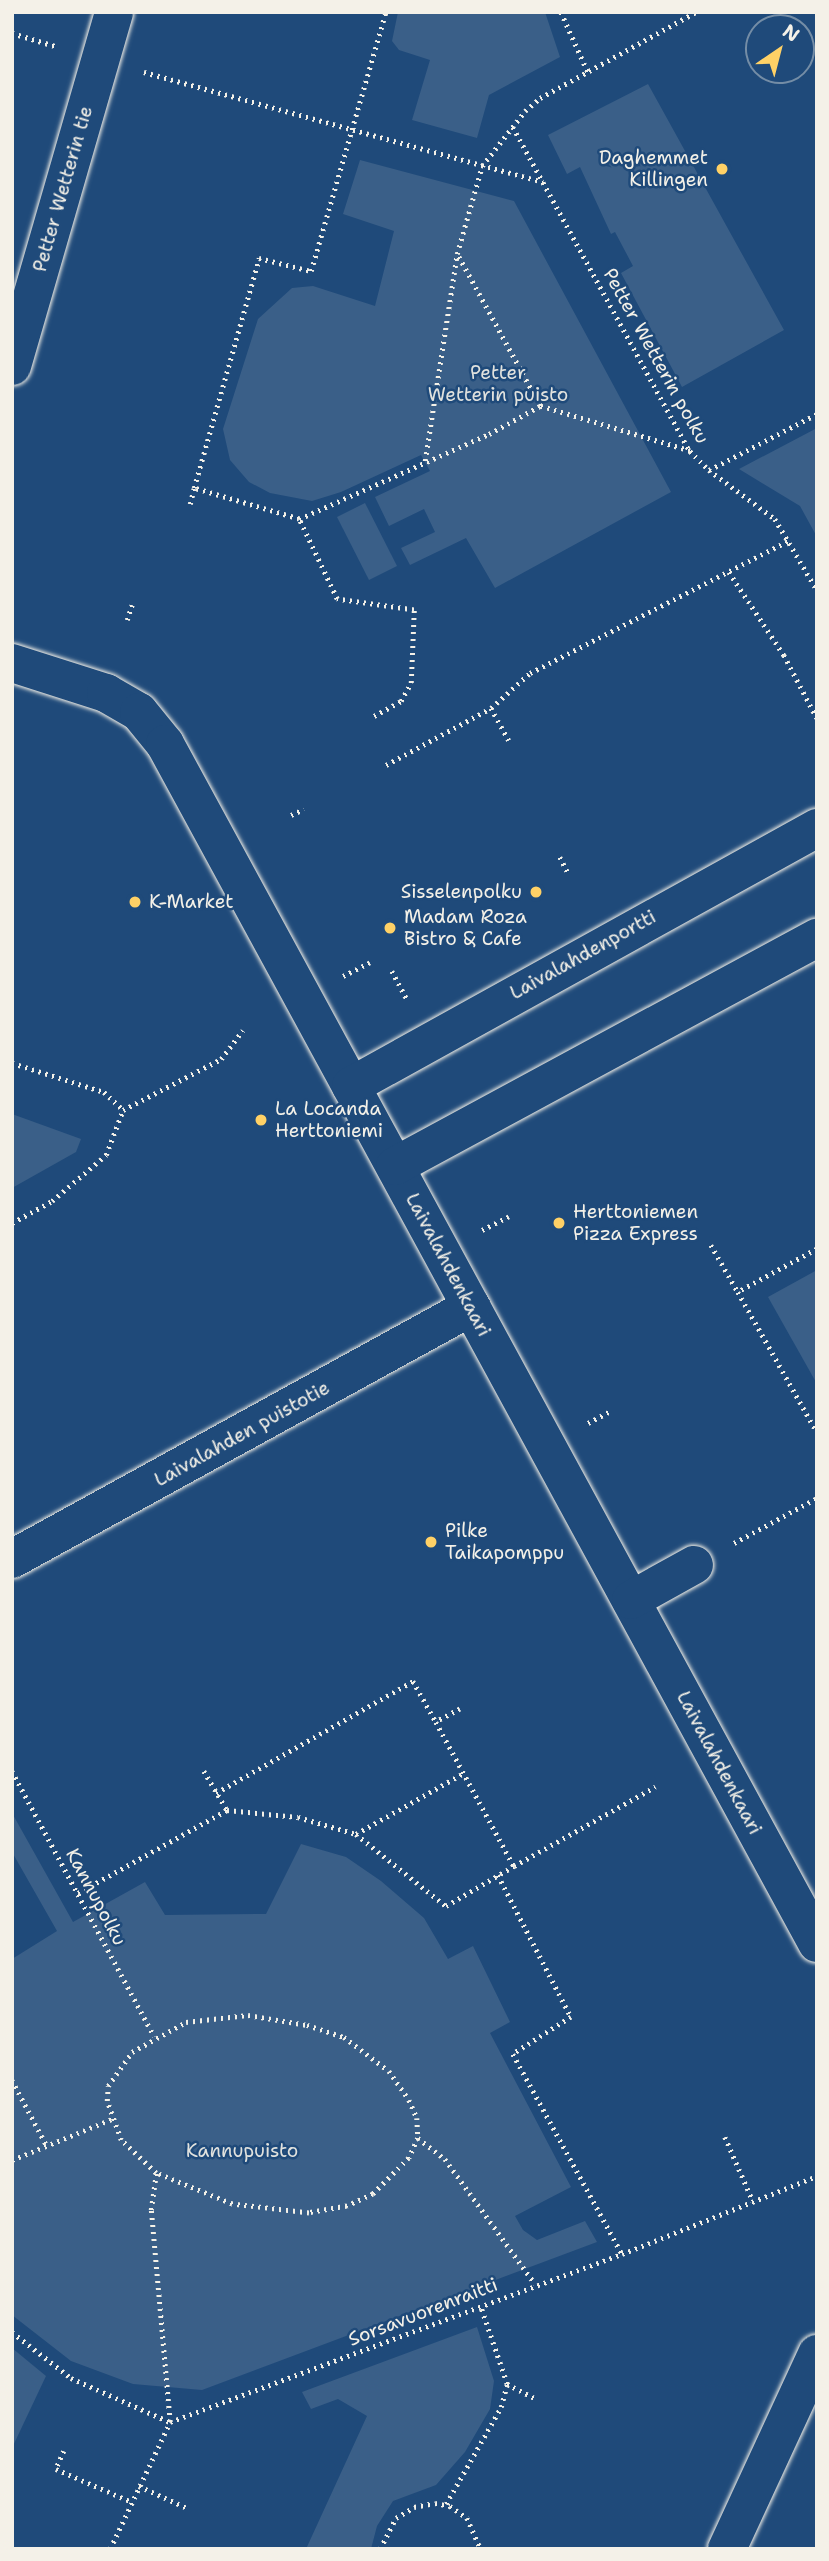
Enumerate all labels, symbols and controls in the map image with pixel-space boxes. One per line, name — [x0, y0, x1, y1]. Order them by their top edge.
north arrow — [745, 14, 815, 84]
text: N — [778, 18, 805, 48]
street label: Petter Wetterin tie — [28, 103, 98, 275]
place label: Daghemmet Killingen — [599, 147, 708, 191]
marker: Daghemmet Killingen — [714, 161, 730, 177]
street label: Petter Wetterin polku — [598, 264, 714, 448]
park label: Petter Wetterin puisto — [428, 362, 568, 406]
place label: Sisselenpolku — [401, 881, 522, 903]
marker: Sisselenpolku — [528, 884, 544, 900]
place label: K-Market — [149, 891, 234, 913]
marker: K-Market — [127, 894, 143, 910]
street label: Laivalahdenportti — [506, 905, 660, 1005]
place label: Madam Roza Bistro & Cafe — [404, 906, 527, 950]
marker: Madam Roza Bistro & Cafe — [382, 920, 398, 936]
place label: La Locanda Herttoniemi — [275, 1098, 383, 1142]
marker: La Locanda Herttoniemi — [253, 1112, 269, 1128]
street label: Laivalahdenkaari — [401, 1189, 495, 1341]
place label: Herttoniemen Pizza Express — [573, 1201, 698, 1245]
marker: Herttoniemen Pizza Express — [551, 1215, 567, 1231]
street label: Laivalahden puistotie — [150, 1376, 334, 1492]
place label: Pilke Taikapomppu — [445, 1520, 564, 1564]
marker: Pilke Taikapomppu — [423, 1534, 439, 1550]
street label: Laivalahdenkaari — [672, 1687, 766, 1839]
street label: Kannupolku — [61, 1844, 131, 1950]
park label: Kannupuisto — [186, 2140, 298, 2162]
street label: Sorsavuorenraitti — [345, 2273, 501, 2351]

